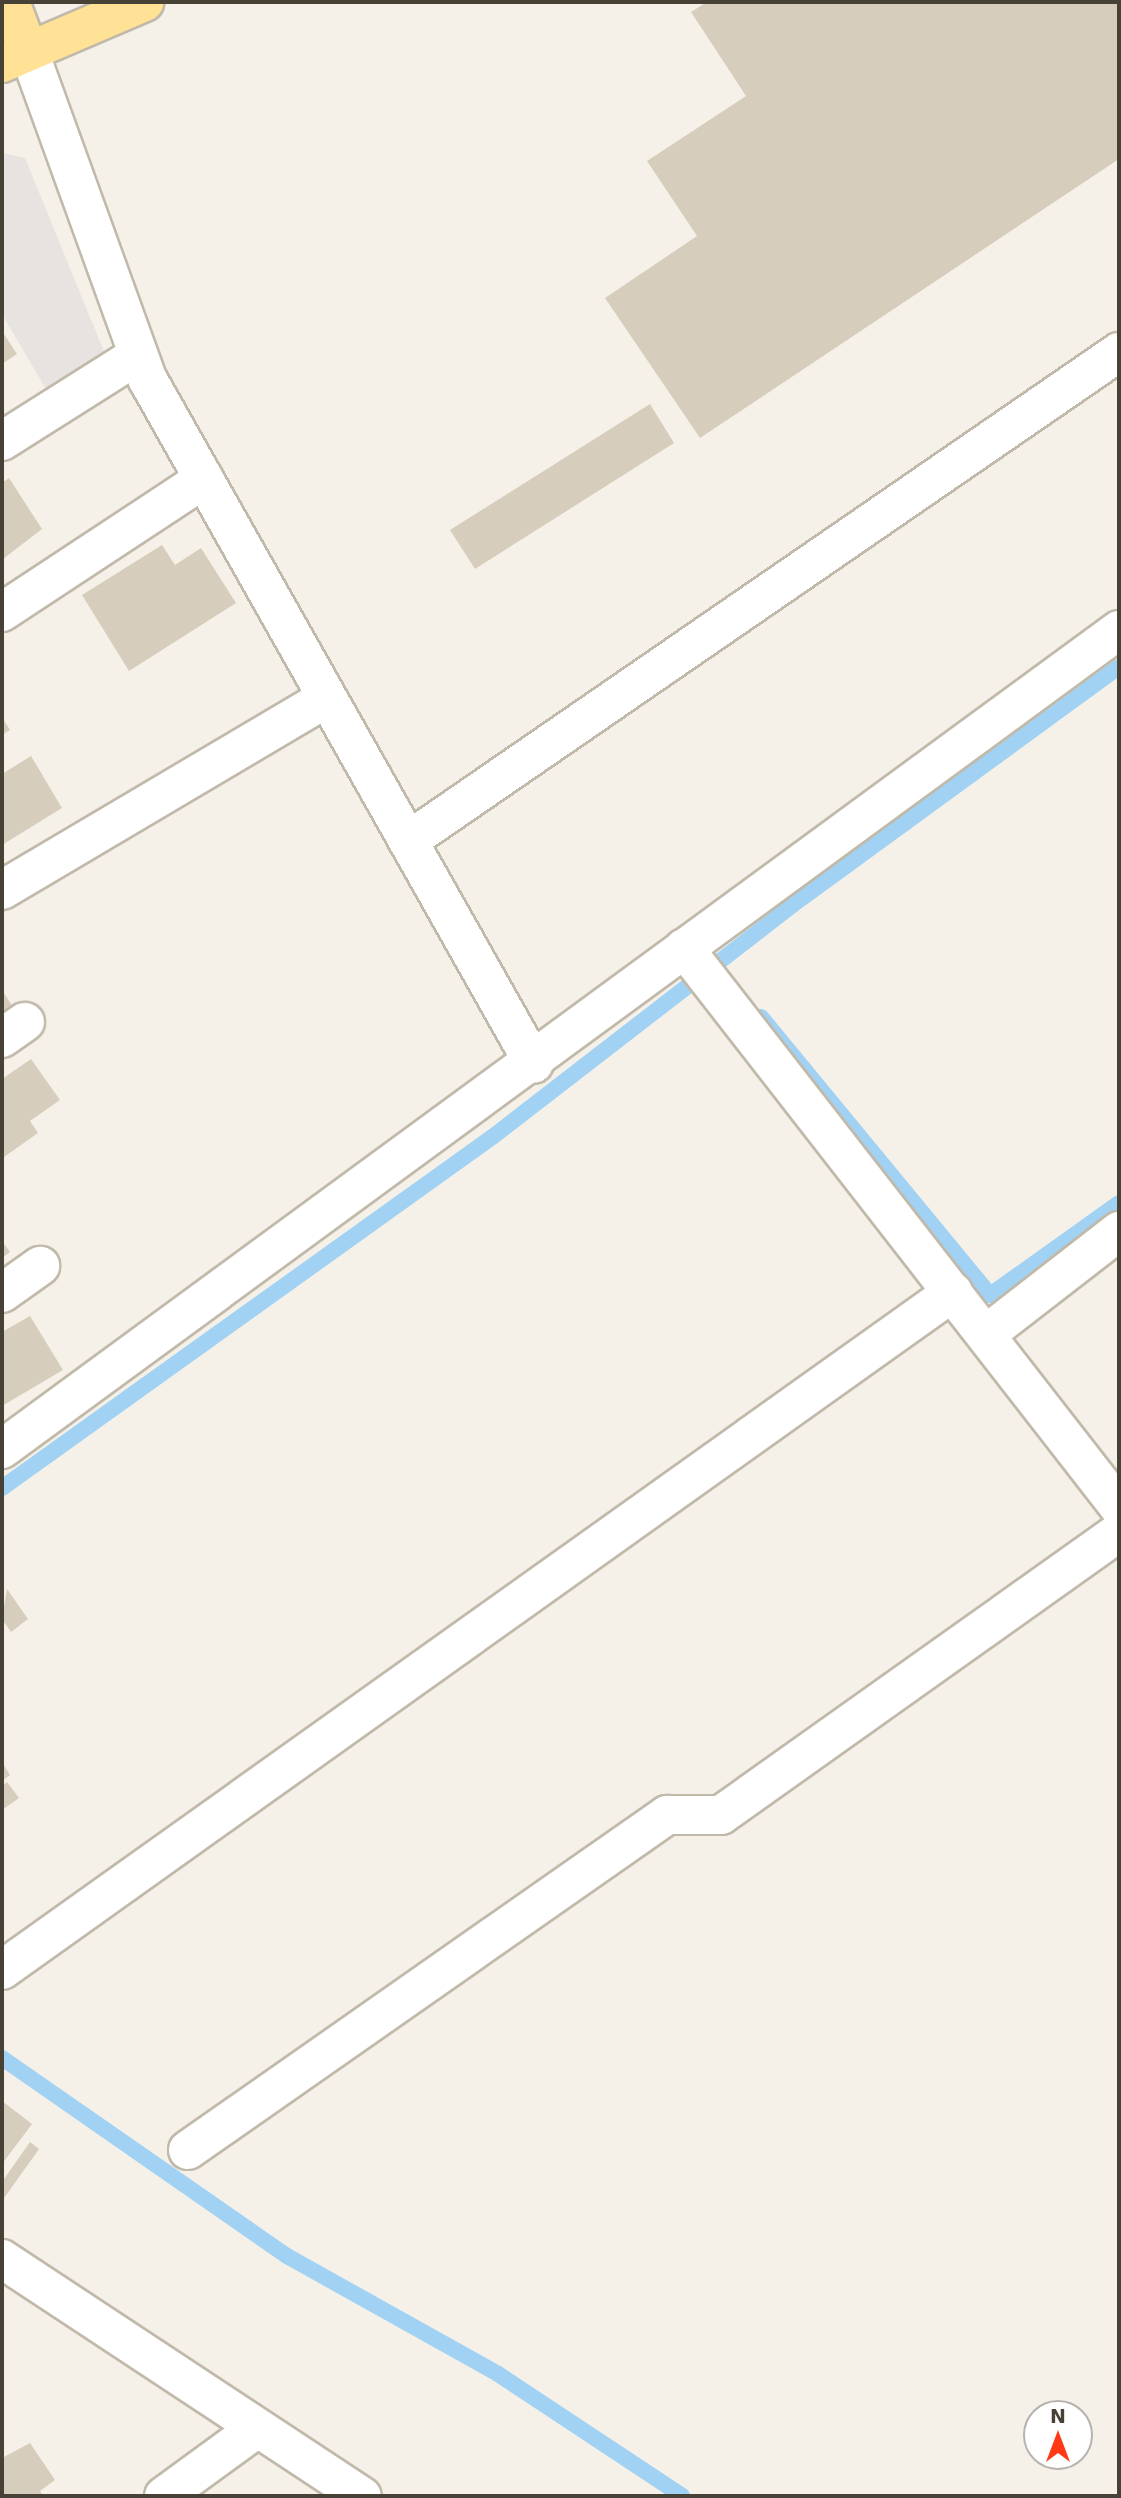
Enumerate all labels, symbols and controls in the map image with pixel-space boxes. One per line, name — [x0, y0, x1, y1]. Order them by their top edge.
north arrow — [1023, 2400, 1093, 2470]
text: N — [1050, 2405, 1066, 2427]

